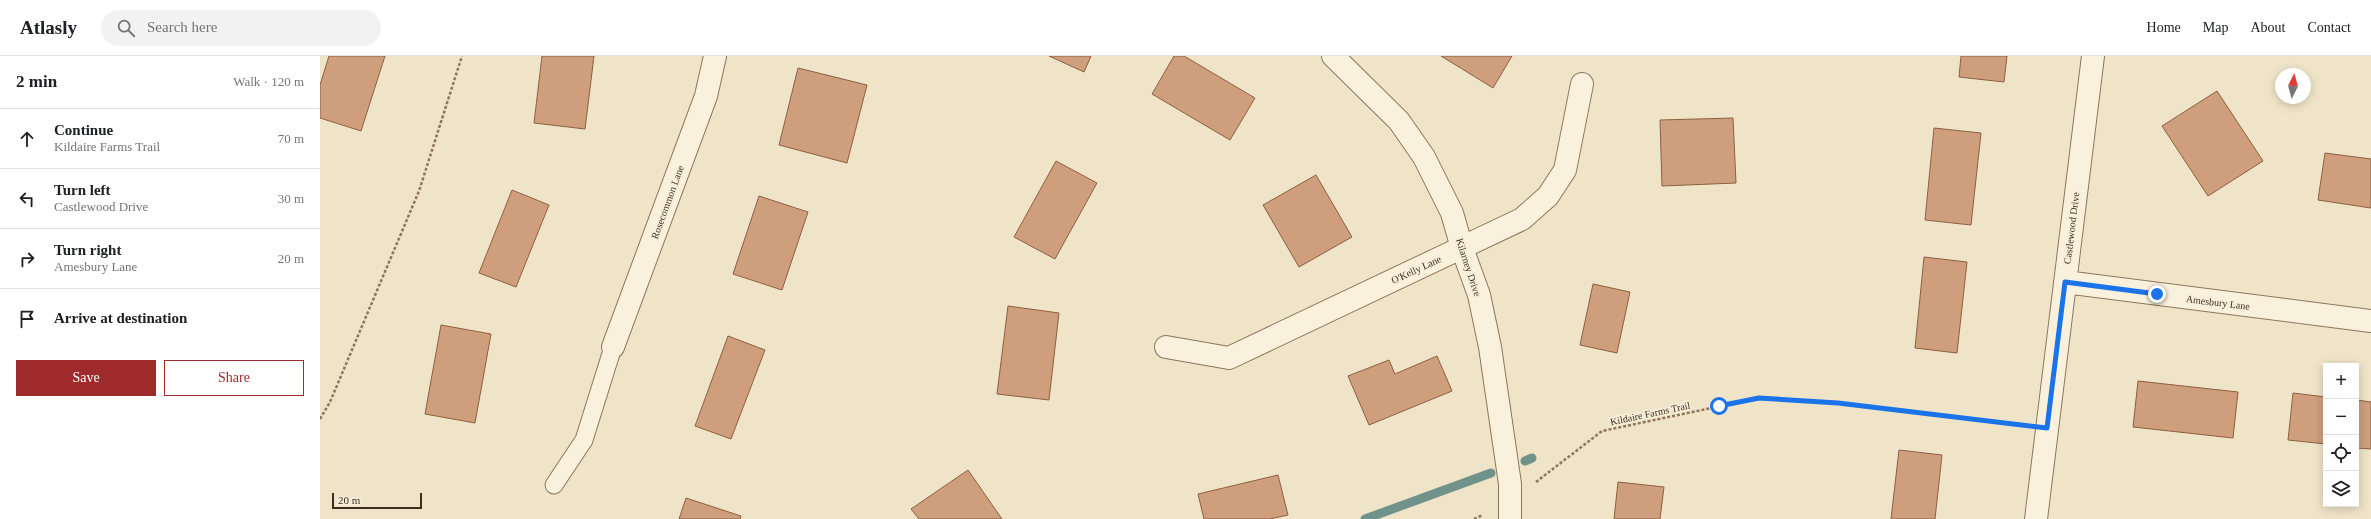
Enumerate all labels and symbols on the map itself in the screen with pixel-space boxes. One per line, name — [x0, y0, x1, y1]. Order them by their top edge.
north arrow — [2275, 68, 2311, 104]
street label: Rosecommon Lane — [649, 163, 686, 240]
street label: Castlewood Drive — [2062, 191, 2081, 265]
street label: Kilarney Drive — [1454, 237, 1483, 298]
street label: O'Kelly Lane — [1390, 253, 1443, 286]
route end — [2148, 285, 2166, 303]
street label: Amesbury Lane — [2185, 293, 2251, 312]
route start — [1710, 397, 1728, 415]
street label: Kildaire Farms Trail — [1609, 400, 1691, 427]
scale bar — [332, 491, 422, 510]

